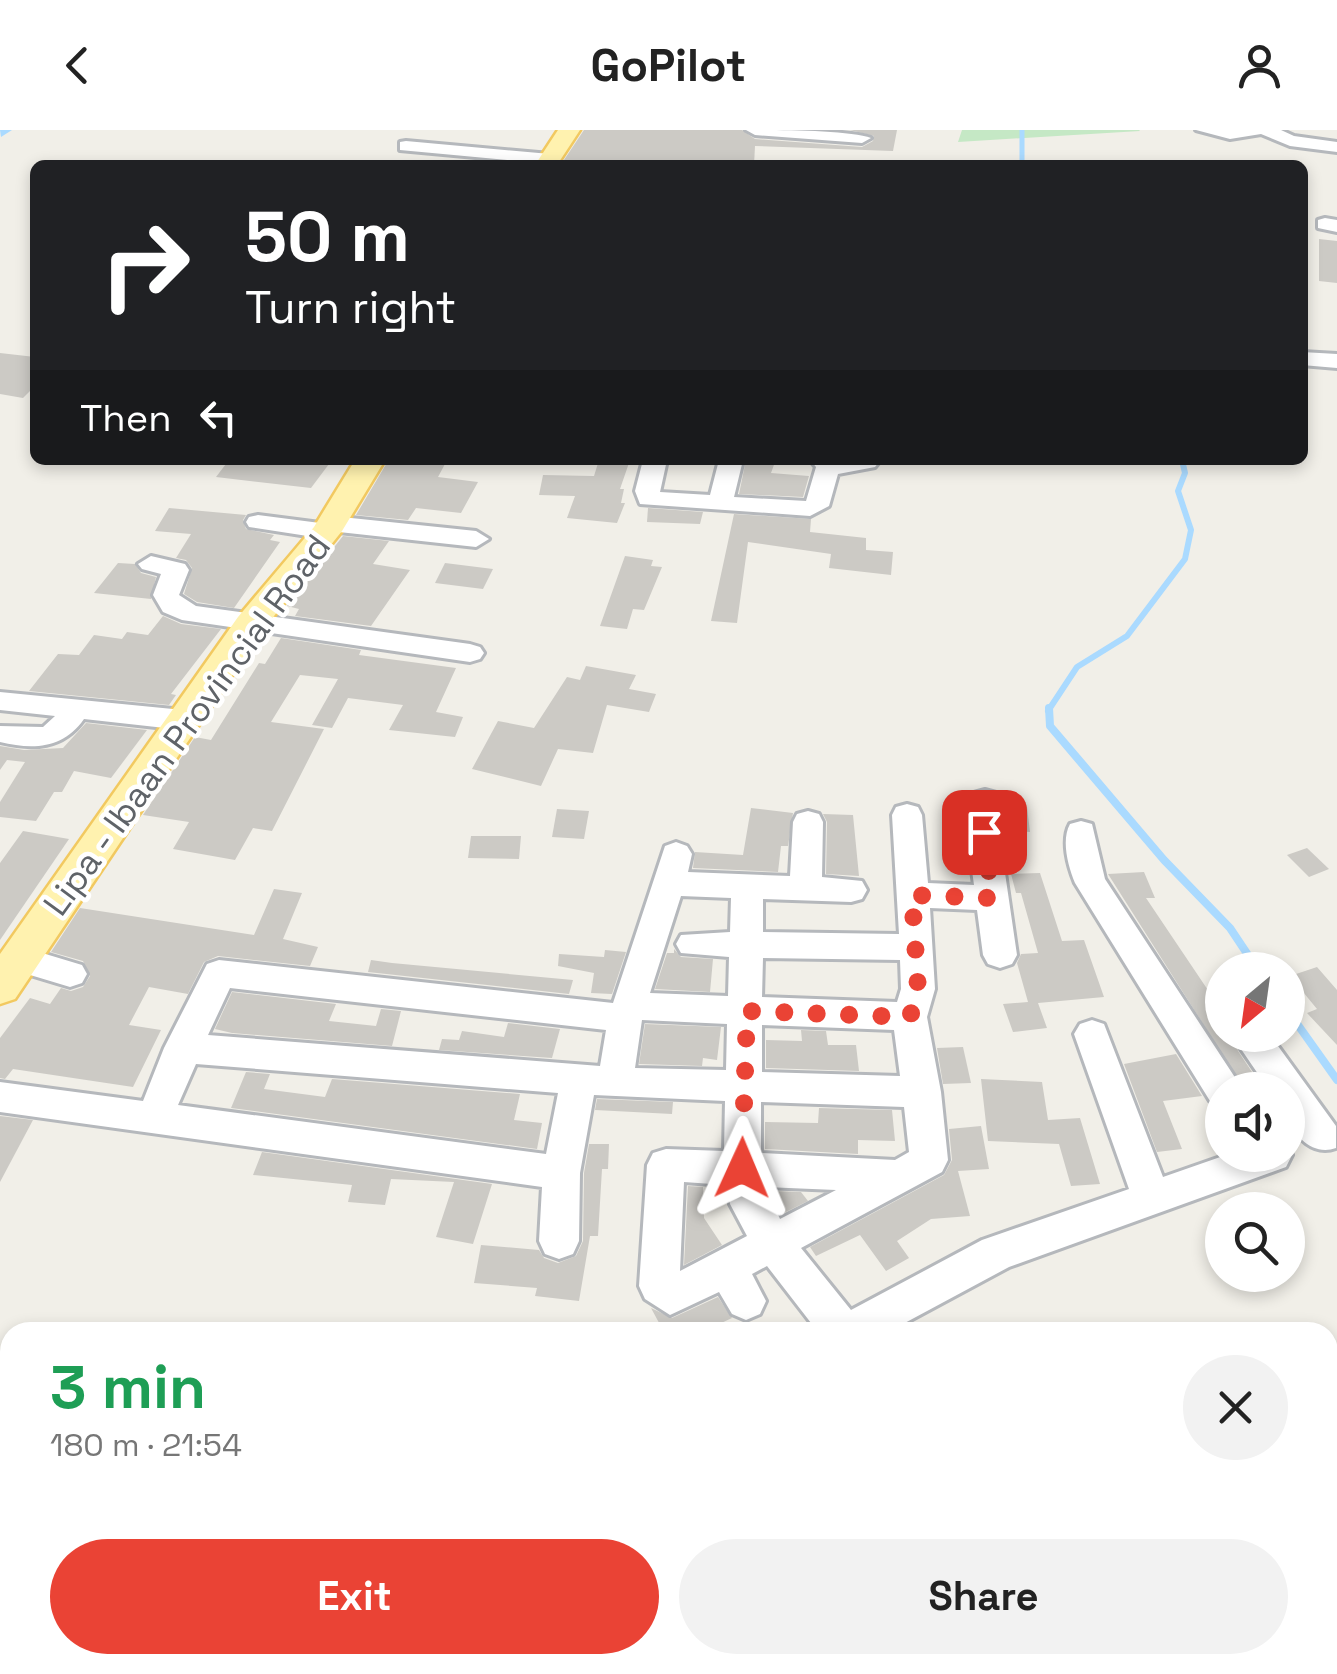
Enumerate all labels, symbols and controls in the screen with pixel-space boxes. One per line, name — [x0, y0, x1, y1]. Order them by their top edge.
text: GoPilot — [591, 37, 746, 94]
icon: back — [50, 38, 105, 93]
icon: person — [1232, 38, 1287, 93]
text: 50 m — [245, 192, 410, 281]
icon: right — [80, 200, 210, 330]
text: Turn right — [245, 279, 456, 336]
icon: left — [191, 390, 246, 445]
text: Then — [80, 394, 171, 442]
street label: Lipa - Ibaan Provincial Road — [34, 526, 340, 924]
pin — [942, 790, 1027, 875]
icon: arrive — [957, 805, 1012, 860]
north arrow — [1205, 952, 1305, 1052]
map controls — [1205, 952, 1305, 1292]
button: sound — [1205, 1072, 1305, 1172]
position arrow — [690, 1116, 794, 1220]
button: search — [1205, 1192, 1305, 1292]
text: 3 min — [50, 1349, 206, 1426]
button: close — [1183, 1355, 1288, 1460]
text: 180 m · 21:54 — [50, 1425, 242, 1465]
button: Exit — [50, 1539, 659, 1654]
button: Share — [679, 1539, 1288, 1654]

